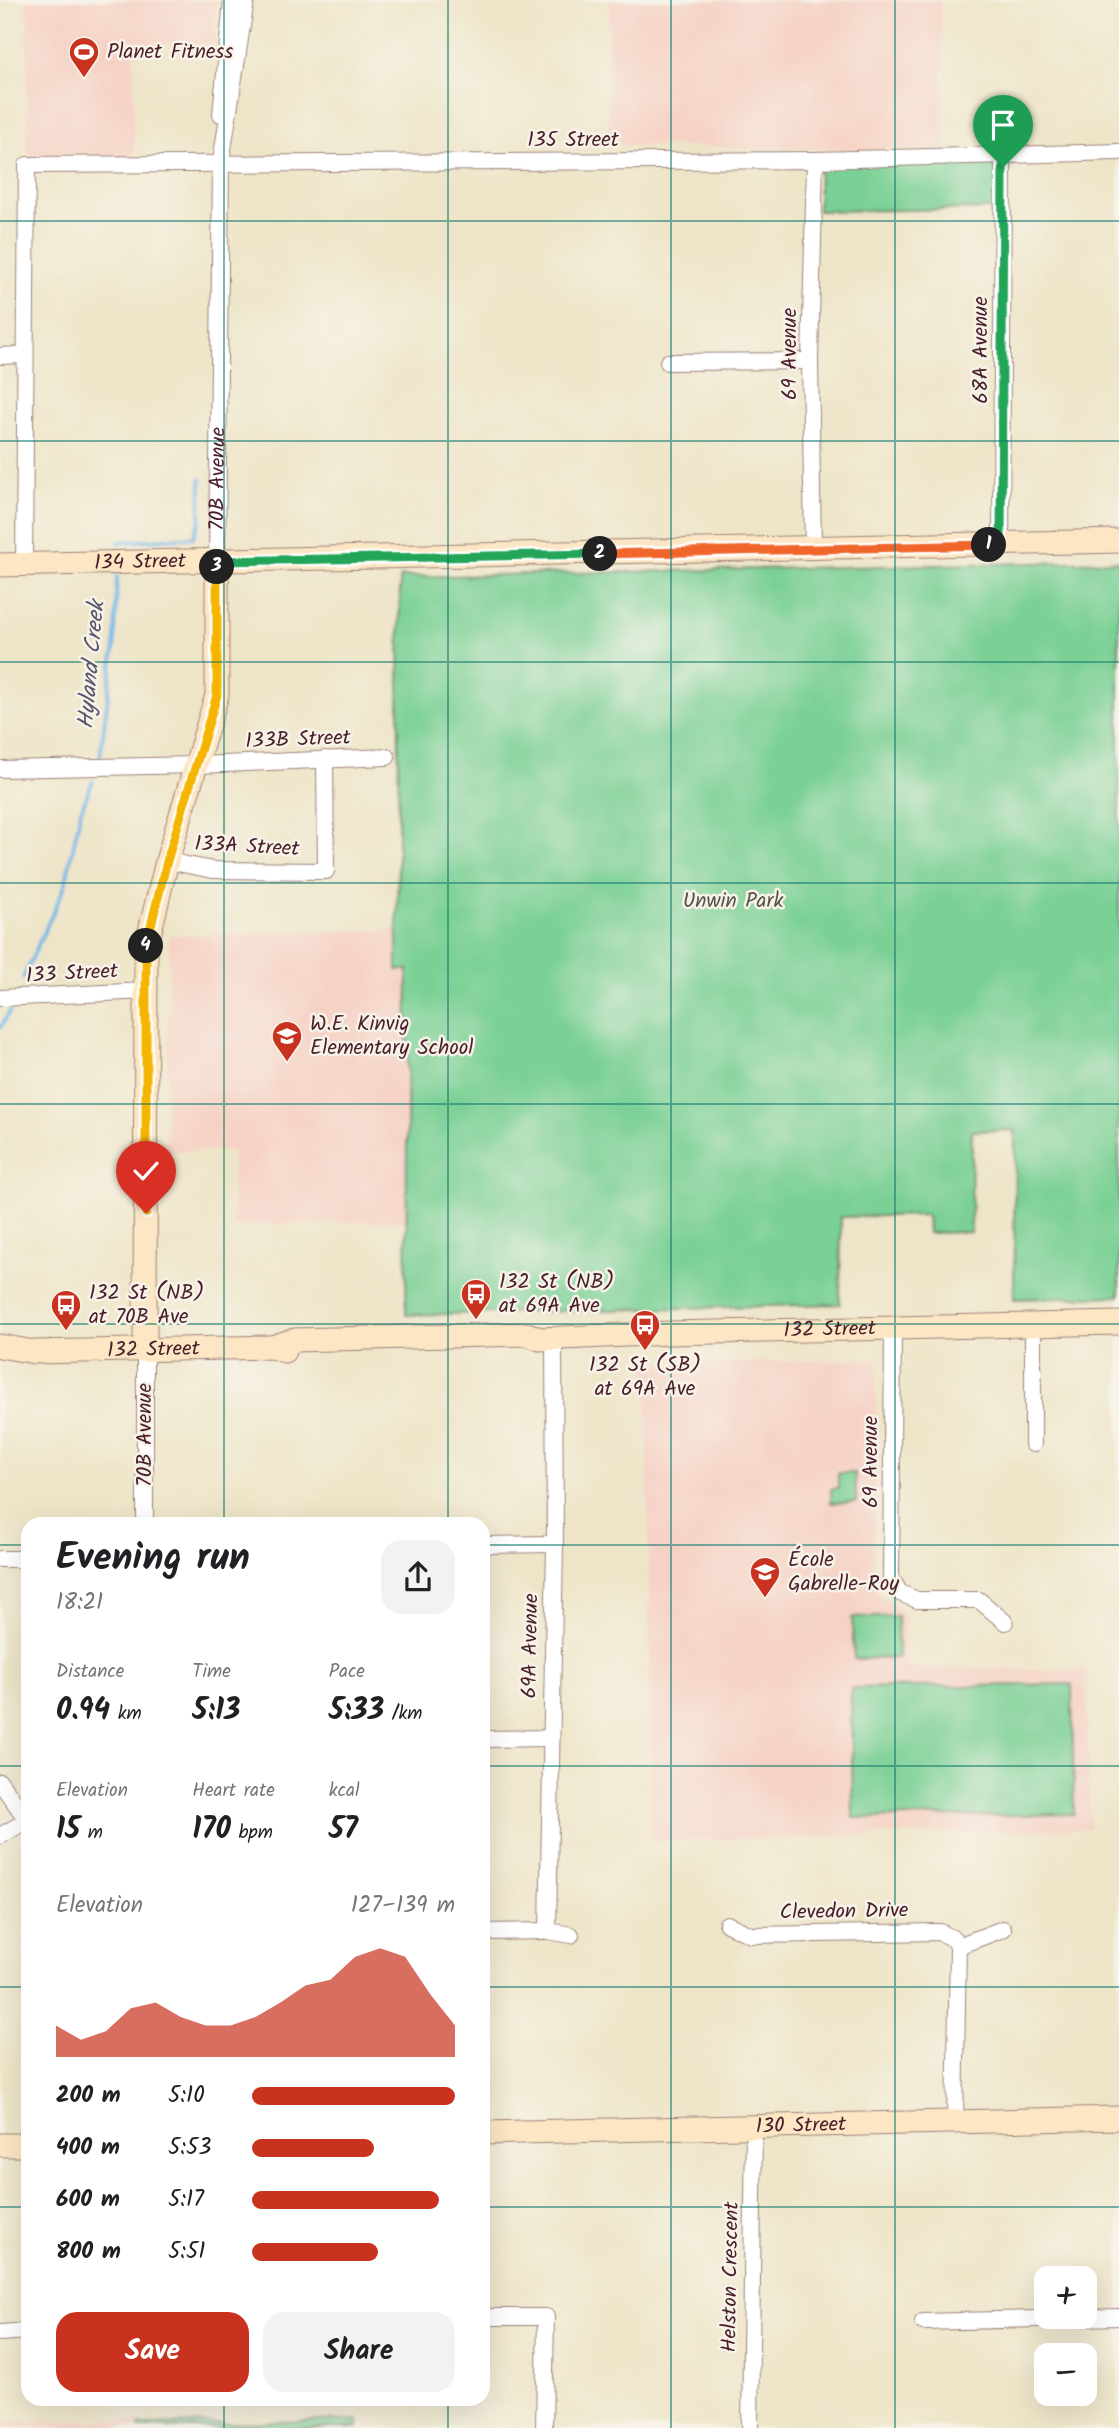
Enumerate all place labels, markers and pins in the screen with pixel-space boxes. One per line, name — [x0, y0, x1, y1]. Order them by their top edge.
sports icon: Planet Fitness — [67, 35, 101, 79]
place label: Planet Fitness — [107, 36, 233, 69]
pin — [973, 95, 1033, 167]
pin: 1 — [972, 528, 1006, 562]
pin: 2 — [582, 536, 618, 572]
pin: 3 — [200, 550, 234, 584]
pin: 4 — [128, 928, 164, 964]
place label: W.E. Kinvig Elementary School — [310, 1008, 473, 1065]
school or university icon: W.E. Kinvig Elementary School — [270, 1019, 304, 1063]
pin — [116, 1141, 176, 1213]
place label: 132 St (NB) at 69A Ave — [499, 1266, 614, 1323]
place label: 132 St (NB) at 70B Ave — [89, 1277, 204, 1334]
bus stop icon: 132 St (NB) at 69A Ave — [459, 1277, 493, 1321]
bus stop icon: 132 St (NB) at 70B Ave — [49, 1288, 83, 1332]
bus stop icon: 132 St (SB) at 69A Ave — [628, 1308, 662, 1352]
place label: 132 St (SB) at 69A Ave — [589, 1349, 701, 1406]
place label: École Gabrelle-Roy — [788, 1544, 899, 1601]
school or university icon: École Gabrelle-Roy — [748, 1555, 782, 1599]

